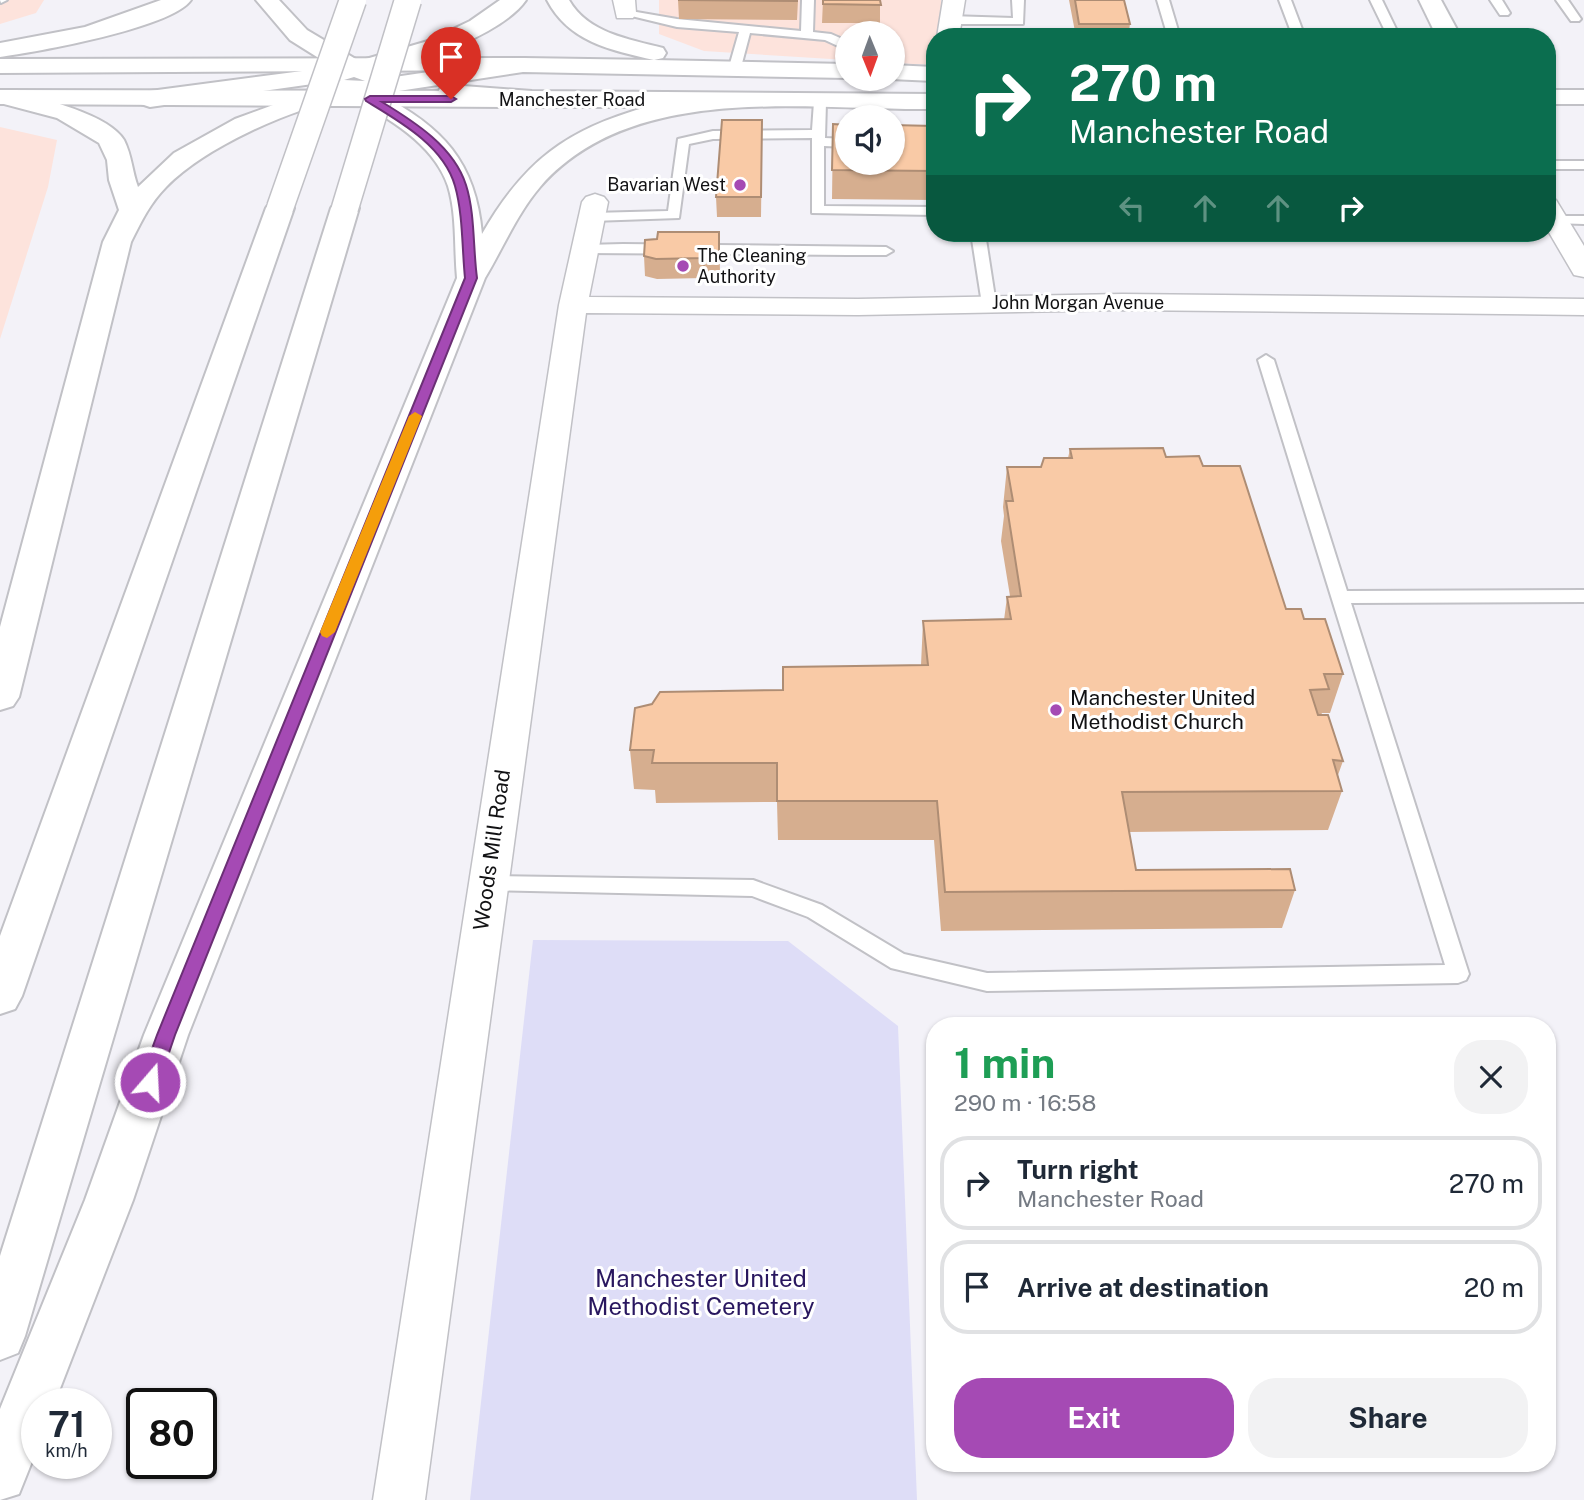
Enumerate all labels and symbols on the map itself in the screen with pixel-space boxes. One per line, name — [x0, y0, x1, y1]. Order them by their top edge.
north arrow — [835, 21, 905, 91]
pin — [421, 27, 481, 99]
street label: Manchester Road — [499, 89, 645, 110]
place label: Bavarian West — [607, 174, 726, 195]
marker: Bavarian West — [732, 177, 748, 193]
place label: The Cleaning Authority — [697, 245, 807, 287]
marker: The Cleaning Authority — [675, 258, 691, 274]
street label: John Morgan Avenue — [992, 292, 1164, 313]
place label: Manchester United Methodist Church — [1070, 685, 1255, 734]
marker: Manchester United Methodist Church — [1048, 702, 1064, 718]
street label: Woods Mill Road — [468, 768, 515, 932]
position arrow — [113, 1045, 187, 1119]
park label: Manchester United Methodist Cemetery — [587, 1264, 815, 1320]
speed limit sign: 80 — [126, 1388, 217, 1479]

